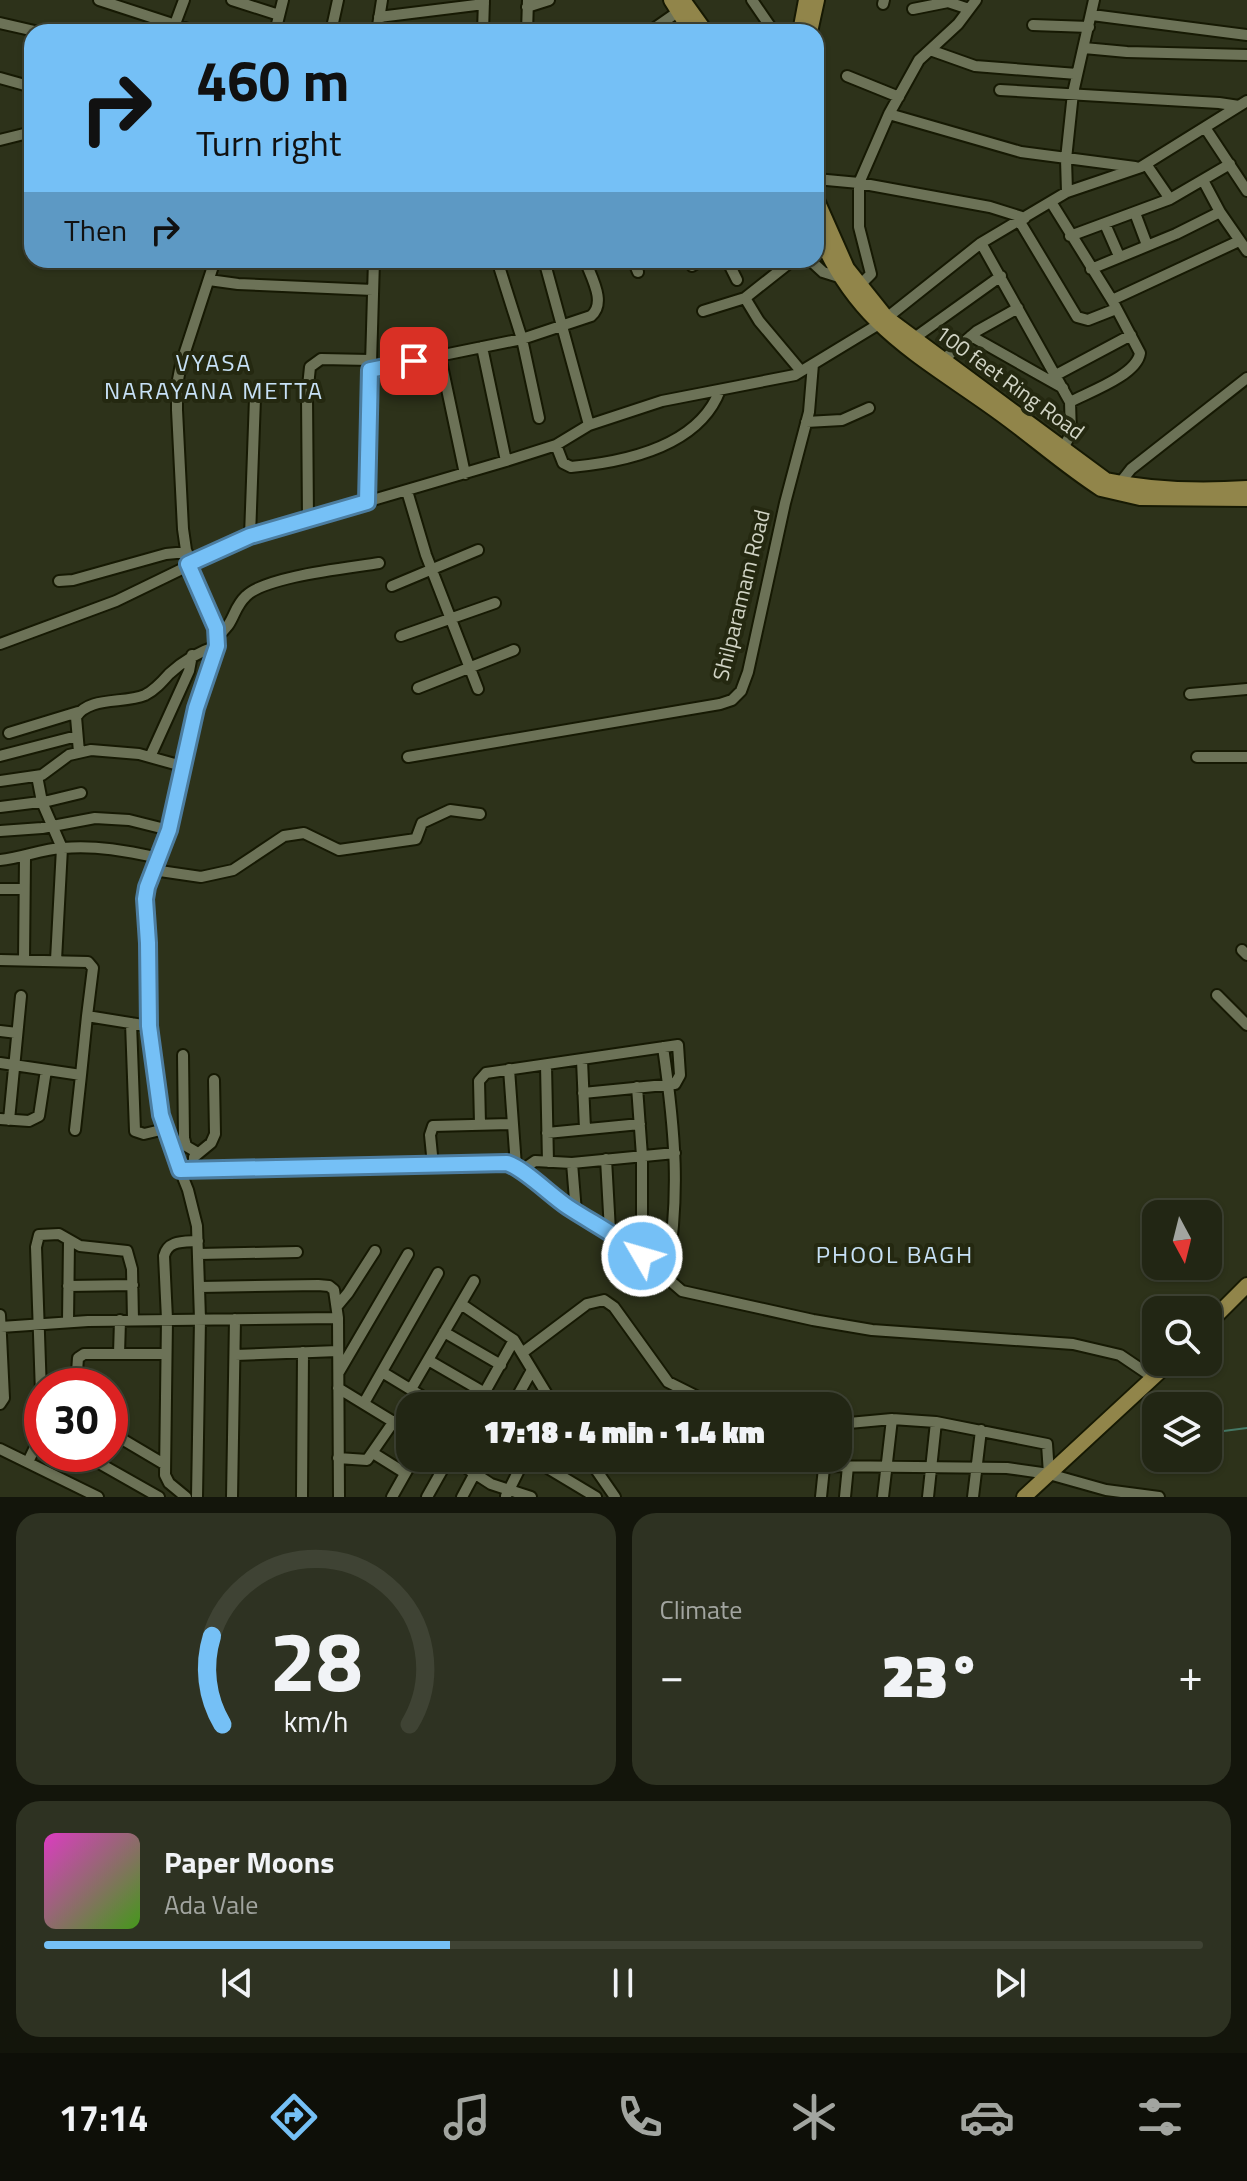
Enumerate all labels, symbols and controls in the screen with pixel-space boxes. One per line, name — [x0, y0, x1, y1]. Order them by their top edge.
text: 460 m — [196, 38, 349, 123]
icon: right — [64, 56, 168, 160]
text: Turn right — [196, 115, 341, 170]
text: Then — [64, 207, 127, 253]
icon: right — [143, 208, 187, 252]
street label: 100 feet Ring Road — [928, 316, 1092, 448]
pin — [380, 327, 448, 395]
icon: arrive — [392, 339, 436, 383]
district label: VYASA NARAYANA METTA — [104, 344, 324, 408]
street label: Shilparamam Road — [703, 506, 779, 684]
north arrow — [1142, 1200, 1222, 1280]
map controls — [1142, 1200, 1222, 1472]
position arrow — [600, 1214, 684, 1298]
district label: PHOOL BAGH — [816, 1236, 974, 1272]
button: search — [1142, 1296, 1222, 1376]
speed limit sign: 30 — [24, 1368, 128, 1472]
button: layers — [1142, 1392, 1222, 1472]
text: 17:18 · 4 min · 1.4 km — [483, 1409, 765, 1455]
text: Climate — [660, 1590, 742, 1629]
text: 28 — [269, 1597, 362, 1723]
text: 23° — [882, 1629, 981, 1720]
text: − — [660, 1641, 684, 1708]
text: + — [1178, 1641, 1203, 1708]
text: km/h — [283, 1700, 348, 1743]
text: Paper Moons — [164, 1839, 334, 1885]
text: Ada Vale — [164, 1885, 258, 1924]
icon: previous — [215, 1961, 259, 2005]
icon: pause — [601, 1961, 645, 2005]
icon: next — [988, 1961, 1032, 2005]
icon: directions — [266, 2089, 322, 2145]
icon: music — [439, 2089, 495, 2145]
icon: phone — [612, 2089, 668, 2145]
icon: climate — [786, 2089, 842, 2145]
icon: car — [959, 2089, 1015, 2145]
icon: filters — [1132, 2089, 1188, 2145]
text: 17:14 — [59, 2090, 149, 2145]

